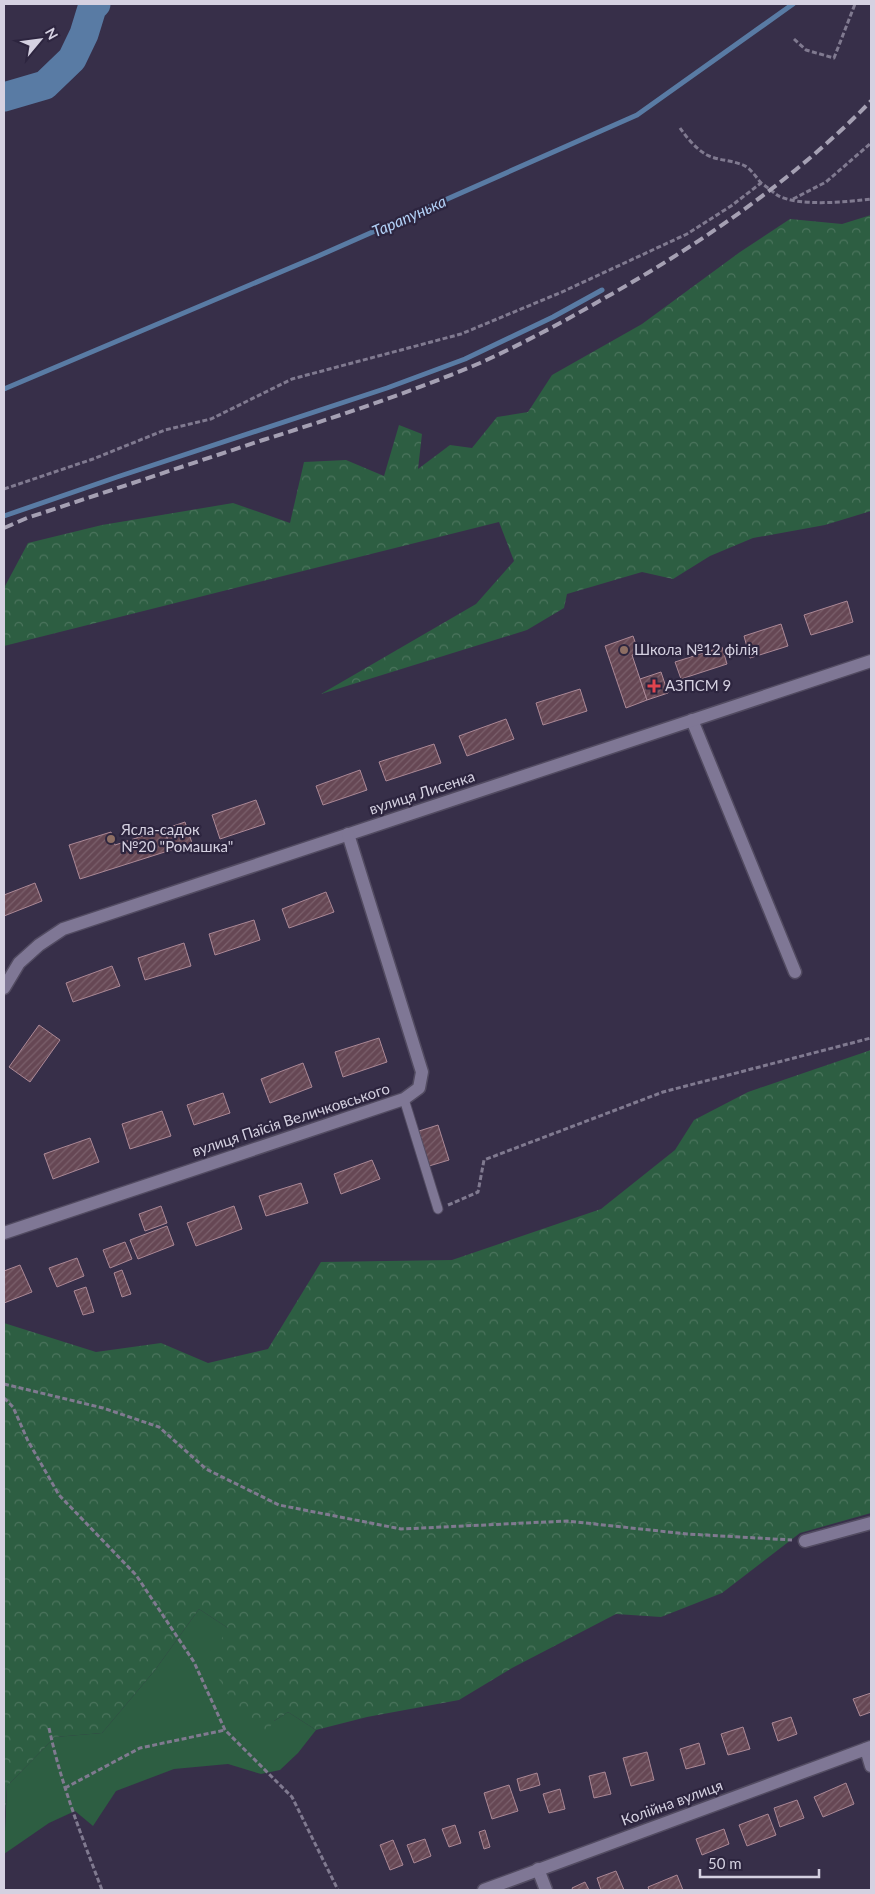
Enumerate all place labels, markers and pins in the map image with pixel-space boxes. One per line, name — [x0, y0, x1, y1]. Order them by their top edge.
place label: Школа №12 філія — [634, 640, 758, 658]
marker: Школа №12 філія — [618, 644, 630, 656]
place label: АЗПСМ 9 — [665, 676, 731, 694]
marker: АЗПСМ 9 — [647, 679, 661, 693]
place label: Ясла-садок №20 "Ромашка" — [120, 820, 233, 855]
marker: Ясла-садок №20 "Ромашка" — [105, 833, 117, 845]

